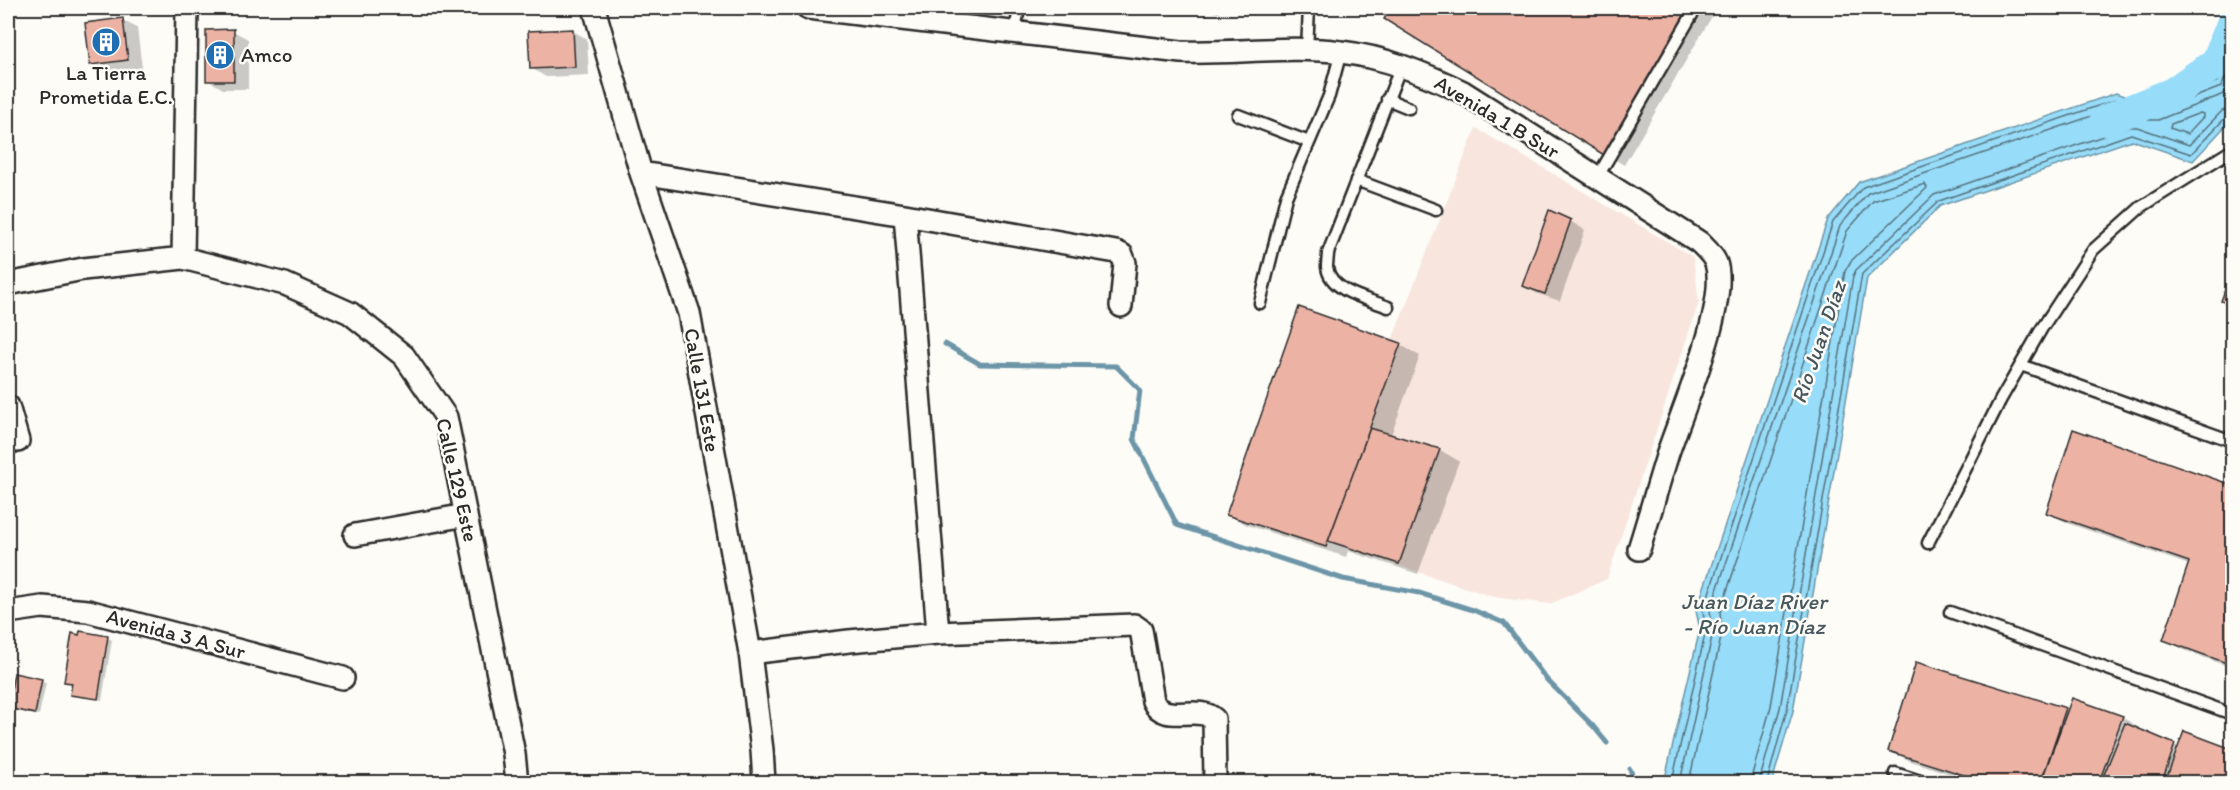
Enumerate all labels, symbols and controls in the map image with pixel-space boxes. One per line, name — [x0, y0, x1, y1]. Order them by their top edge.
building icon: La Tierra Prometida E.C. — [90, 26, 122, 58]
building icon: Amco — [204, 39, 236, 71]
place label: Amco — [241, 42, 292, 67]
place label: La Tierra Prometida E.C. — [39, 60, 173, 109]
street label: Avenida 1 B Sur — [1430, 70, 1565, 164]
water label: Río Juan Díaz — [1785, 276, 1853, 407]
street label: Calle 131 Este — [679, 326, 726, 454]
street label: Calle 129 Este — [431, 416, 484, 544]
water label: Juan Díaz River - Río Juan Díaz — [1681, 588, 1829, 640]
street label: Avenida 3 A Sur — [104, 603, 249, 664]

